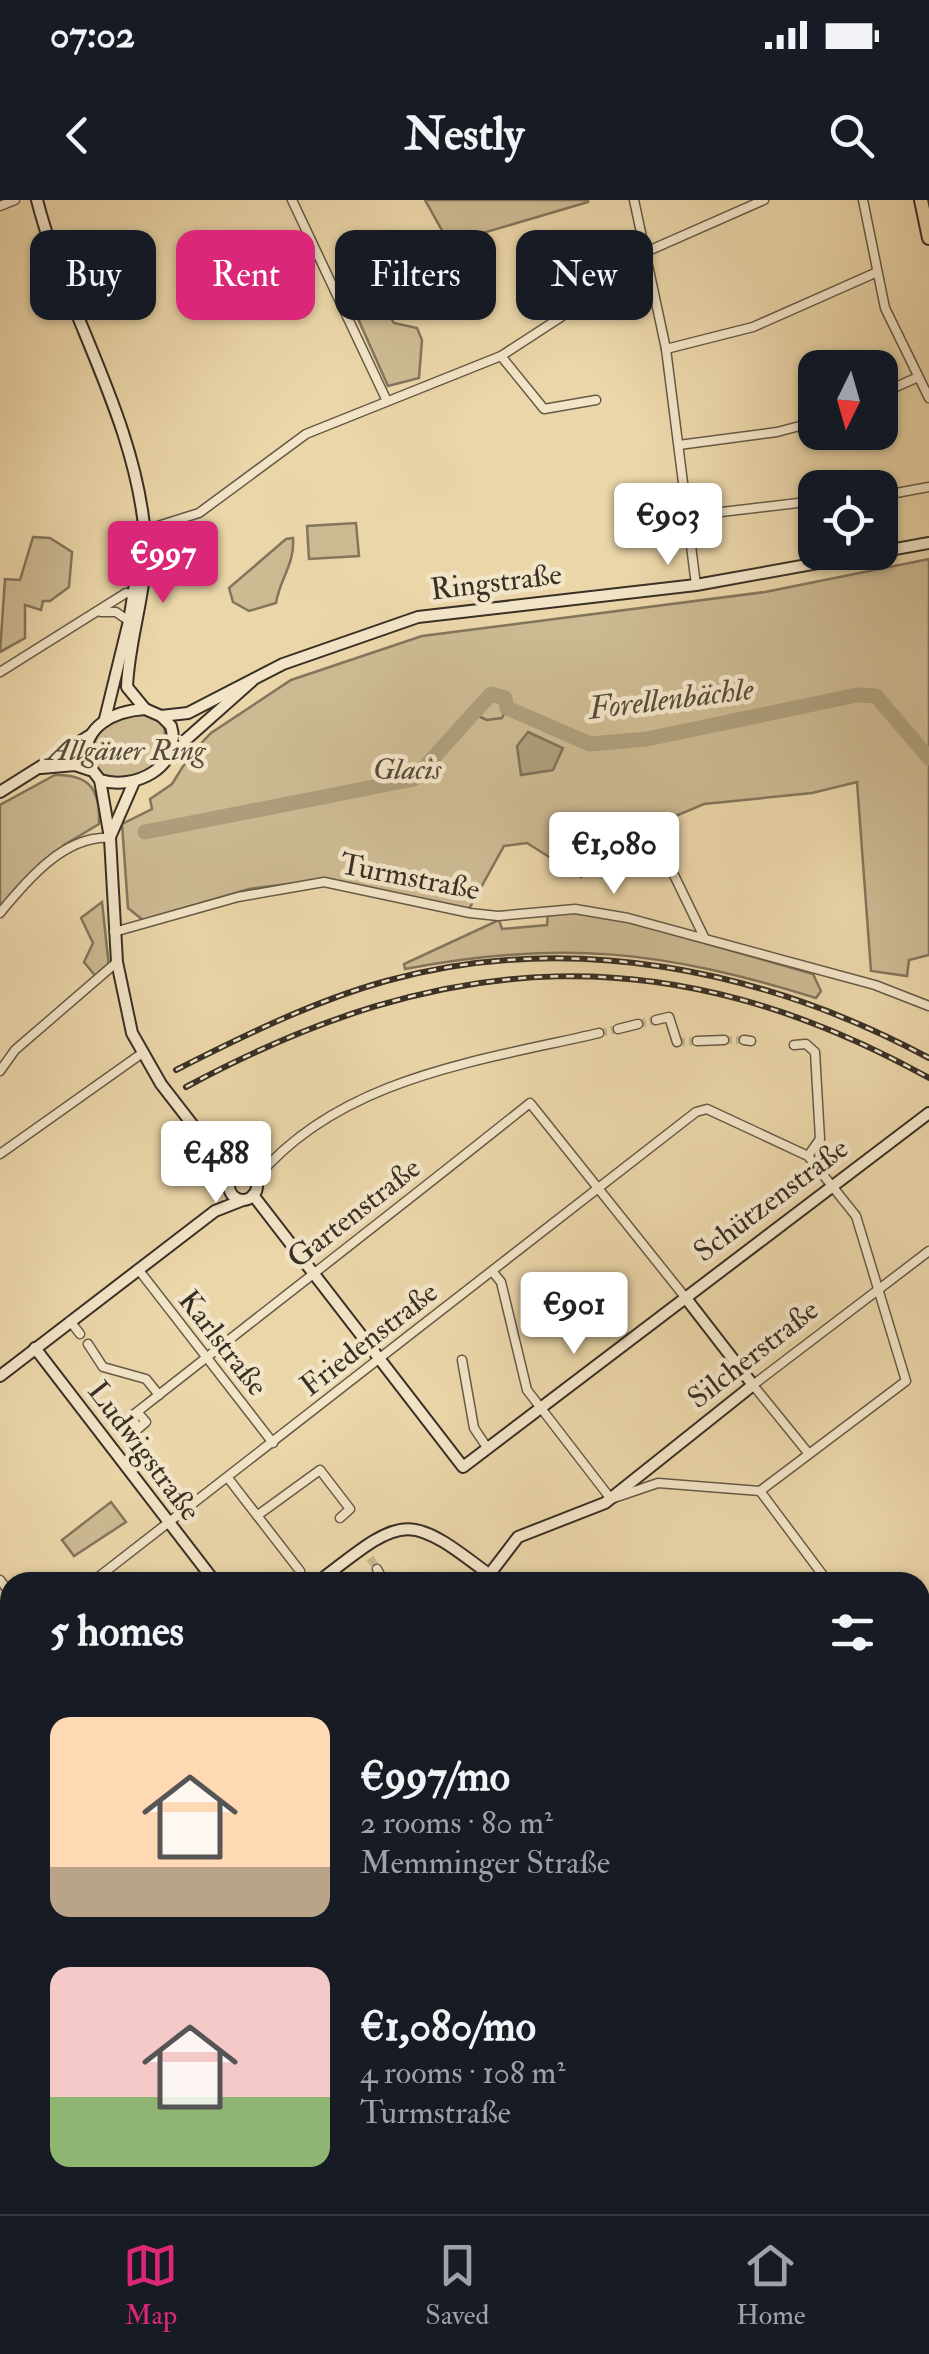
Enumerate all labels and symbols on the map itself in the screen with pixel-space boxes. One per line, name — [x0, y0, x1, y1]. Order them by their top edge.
north arrow — [798, 350, 898, 450]
pin: €903 — [609, 483, 727, 568]
pin: €997 — [104, 521, 222, 606]
street label: Ringstraße — [428, 556, 564, 608]
water label: Forellenbächle — [584, 669, 756, 729]
park label: Allgäuer Ring — [44, 732, 207, 769]
park label: Glacis — [373, 751, 442, 788]
pin: €1,080 — [533, 812, 695, 897]
street label: Turmstraße — [337, 845, 483, 909]
pin: €488 — [157, 1121, 275, 1206]
street label: Schützenstraße — [686, 1130, 856, 1270]
street label: Gartenstraße — [280, 1150, 428, 1276]
pin: €901 — [515, 1272, 633, 1357]
street label: Friedenstraße — [293, 1274, 445, 1404]
street label: Karlstraße — [170, 1283, 276, 1403]
street label: Silcherstraße — [680, 1291, 826, 1417]
street label: Ludwigstraße — [79, 1374, 209, 1528]

